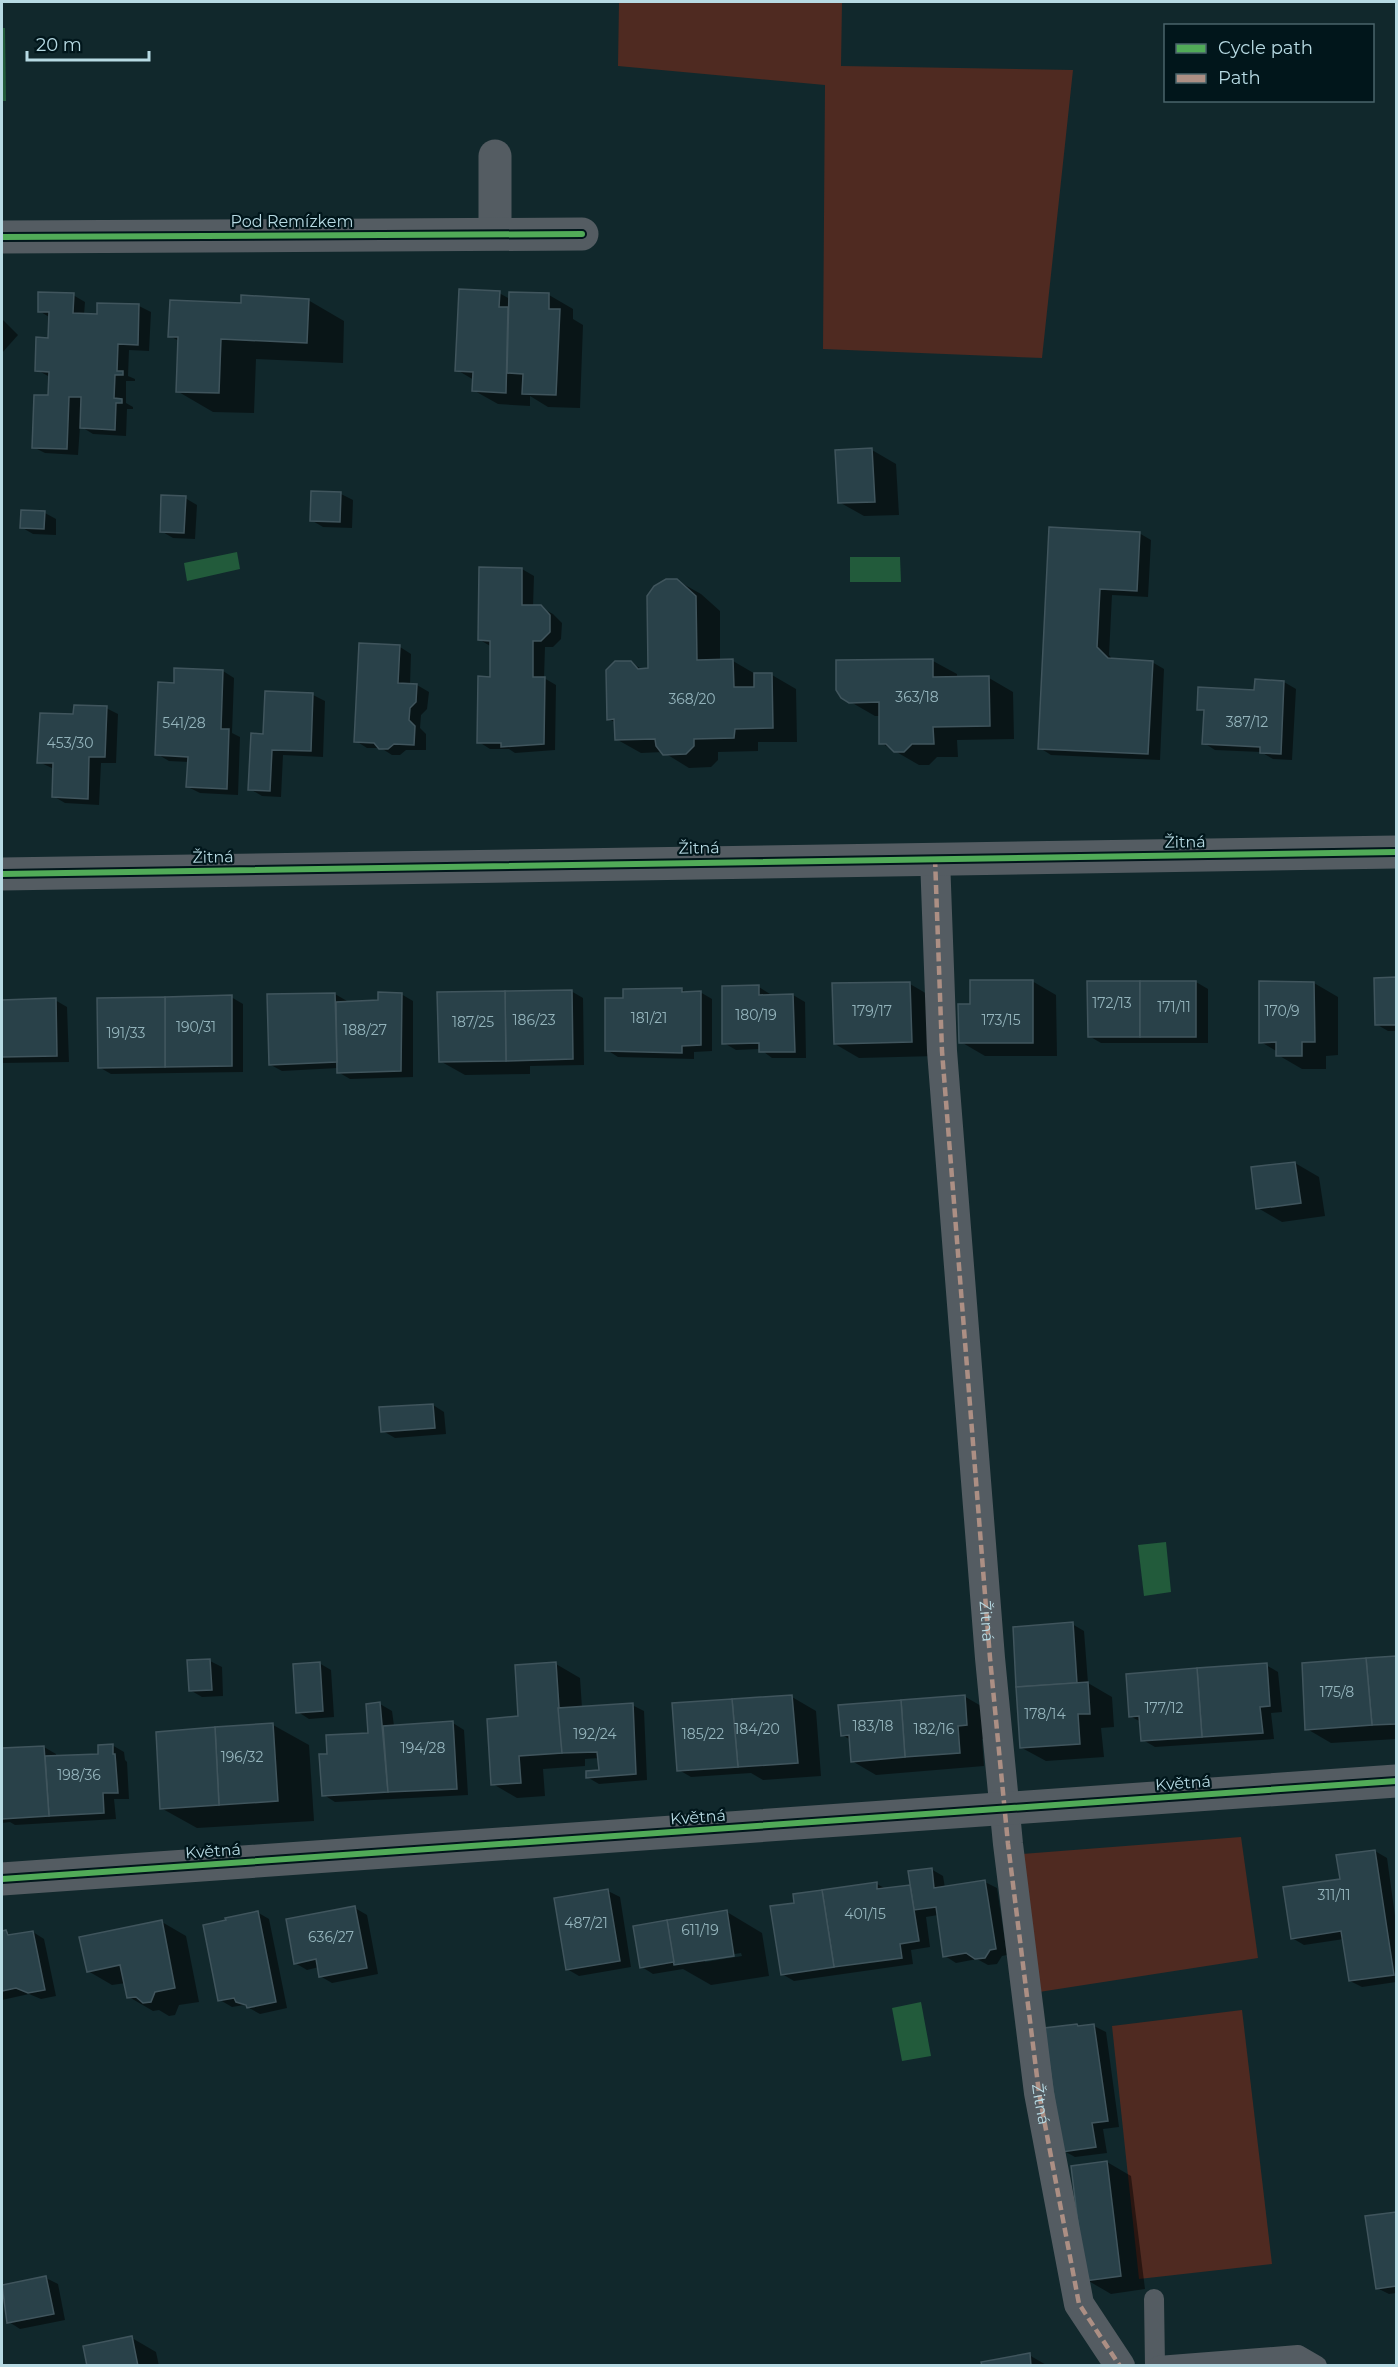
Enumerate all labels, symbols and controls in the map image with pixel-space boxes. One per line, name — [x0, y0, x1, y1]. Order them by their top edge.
scale bar — [27, 24, 148, 62]
legend — [1164, 24, 1374, 102]
text: 20 m — [36, 34, 82, 56]
text: Cycle path — [1218, 37, 1313, 59]
text: Path — [1218, 67, 1261, 89]
street label: Pod Remízkem — [231, 212, 353, 231]
house number: 363/18 — [895, 688, 939, 706]
house number: 368/20 — [668, 690, 716, 708]
house number: 387/12 — [1226, 713, 1268, 731]
house number: 541/28 — [162, 714, 206, 732]
house number: 453/30 — [47, 734, 93, 752]
street label: Žitná — [1164, 832, 1206, 852]
street label: Žitná — [678, 838, 720, 858]
street label: Žitná — [192, 847, 234, 867]
house number: 172/13 — [1092, 994, 1132, 1012]
house number: 171/11 — [1157, 998, 1191, 1016]
house number: 179/17 — [852, 1002, 892, 1020]
house number: 170/9 — [1264, 1002, 1300, 1020]
house number: 180/19 — [735, 1006, 777, 1024]
house number: 181/21 — [631, 1009, 667, 1027]
house number: 186/23 — [512, 1011, 556, 1029]
house number: 173/15 — [981, 1011, 1021, 1029]
house number: 187/25 — [452, 1013, 494, 1031]
house number: 190/31 — [176, 1018, 216, 1036]
house number: 188/27 — [343, 1021, 387, 1039]
house number: 191/33 — [106, 1024, 146, 1042]
street label: Žitná — [976, 1600, 998, 1642]
house number: 175/8 — [1320, 1683, 1354, 1701]
house number: 177/12 — [1144, 1699, 1184, 1717]
house number: 178/14 — [1024, 1705, 1066, 1723]
house number: 183/18 — [853, 1717, 894, 1735]
house number: 184/20 — [734, 1720, 780, 1738]
house number: 182/16 — [914, 1720, 955, 1738]
house number: 192/24 — [573, 1725, 617, 1743]
house number: 185/22 — [682, 1725, 724, 1743]
house number: 194/28 — [401, 1739, 445, 1757]
house number: 196/32 — [221, 1748, 263, 1766]
house number: 198/36 — [57, 1766, 101, 1784]
street label: Květná — [1155, 1772, 1211, 1794]
street label: Květná — [670, 1806, 726, 1828]
street label: Květná — [185, 1840, 241, 1862]
house number: 311/11 — [1317, 1886, 1351, 1904]
house number: 401/15 — [844, 1905, 886, 1923]
house number: 487/21 — [564, 1914, 608, 1932]
house number: 611/19 — [681, 1921, 719, 1939]
house number: 636/27 — [308, 1928, 354, 1946]
street label: Žitná — [1028, 2082, 1054, 2126]

